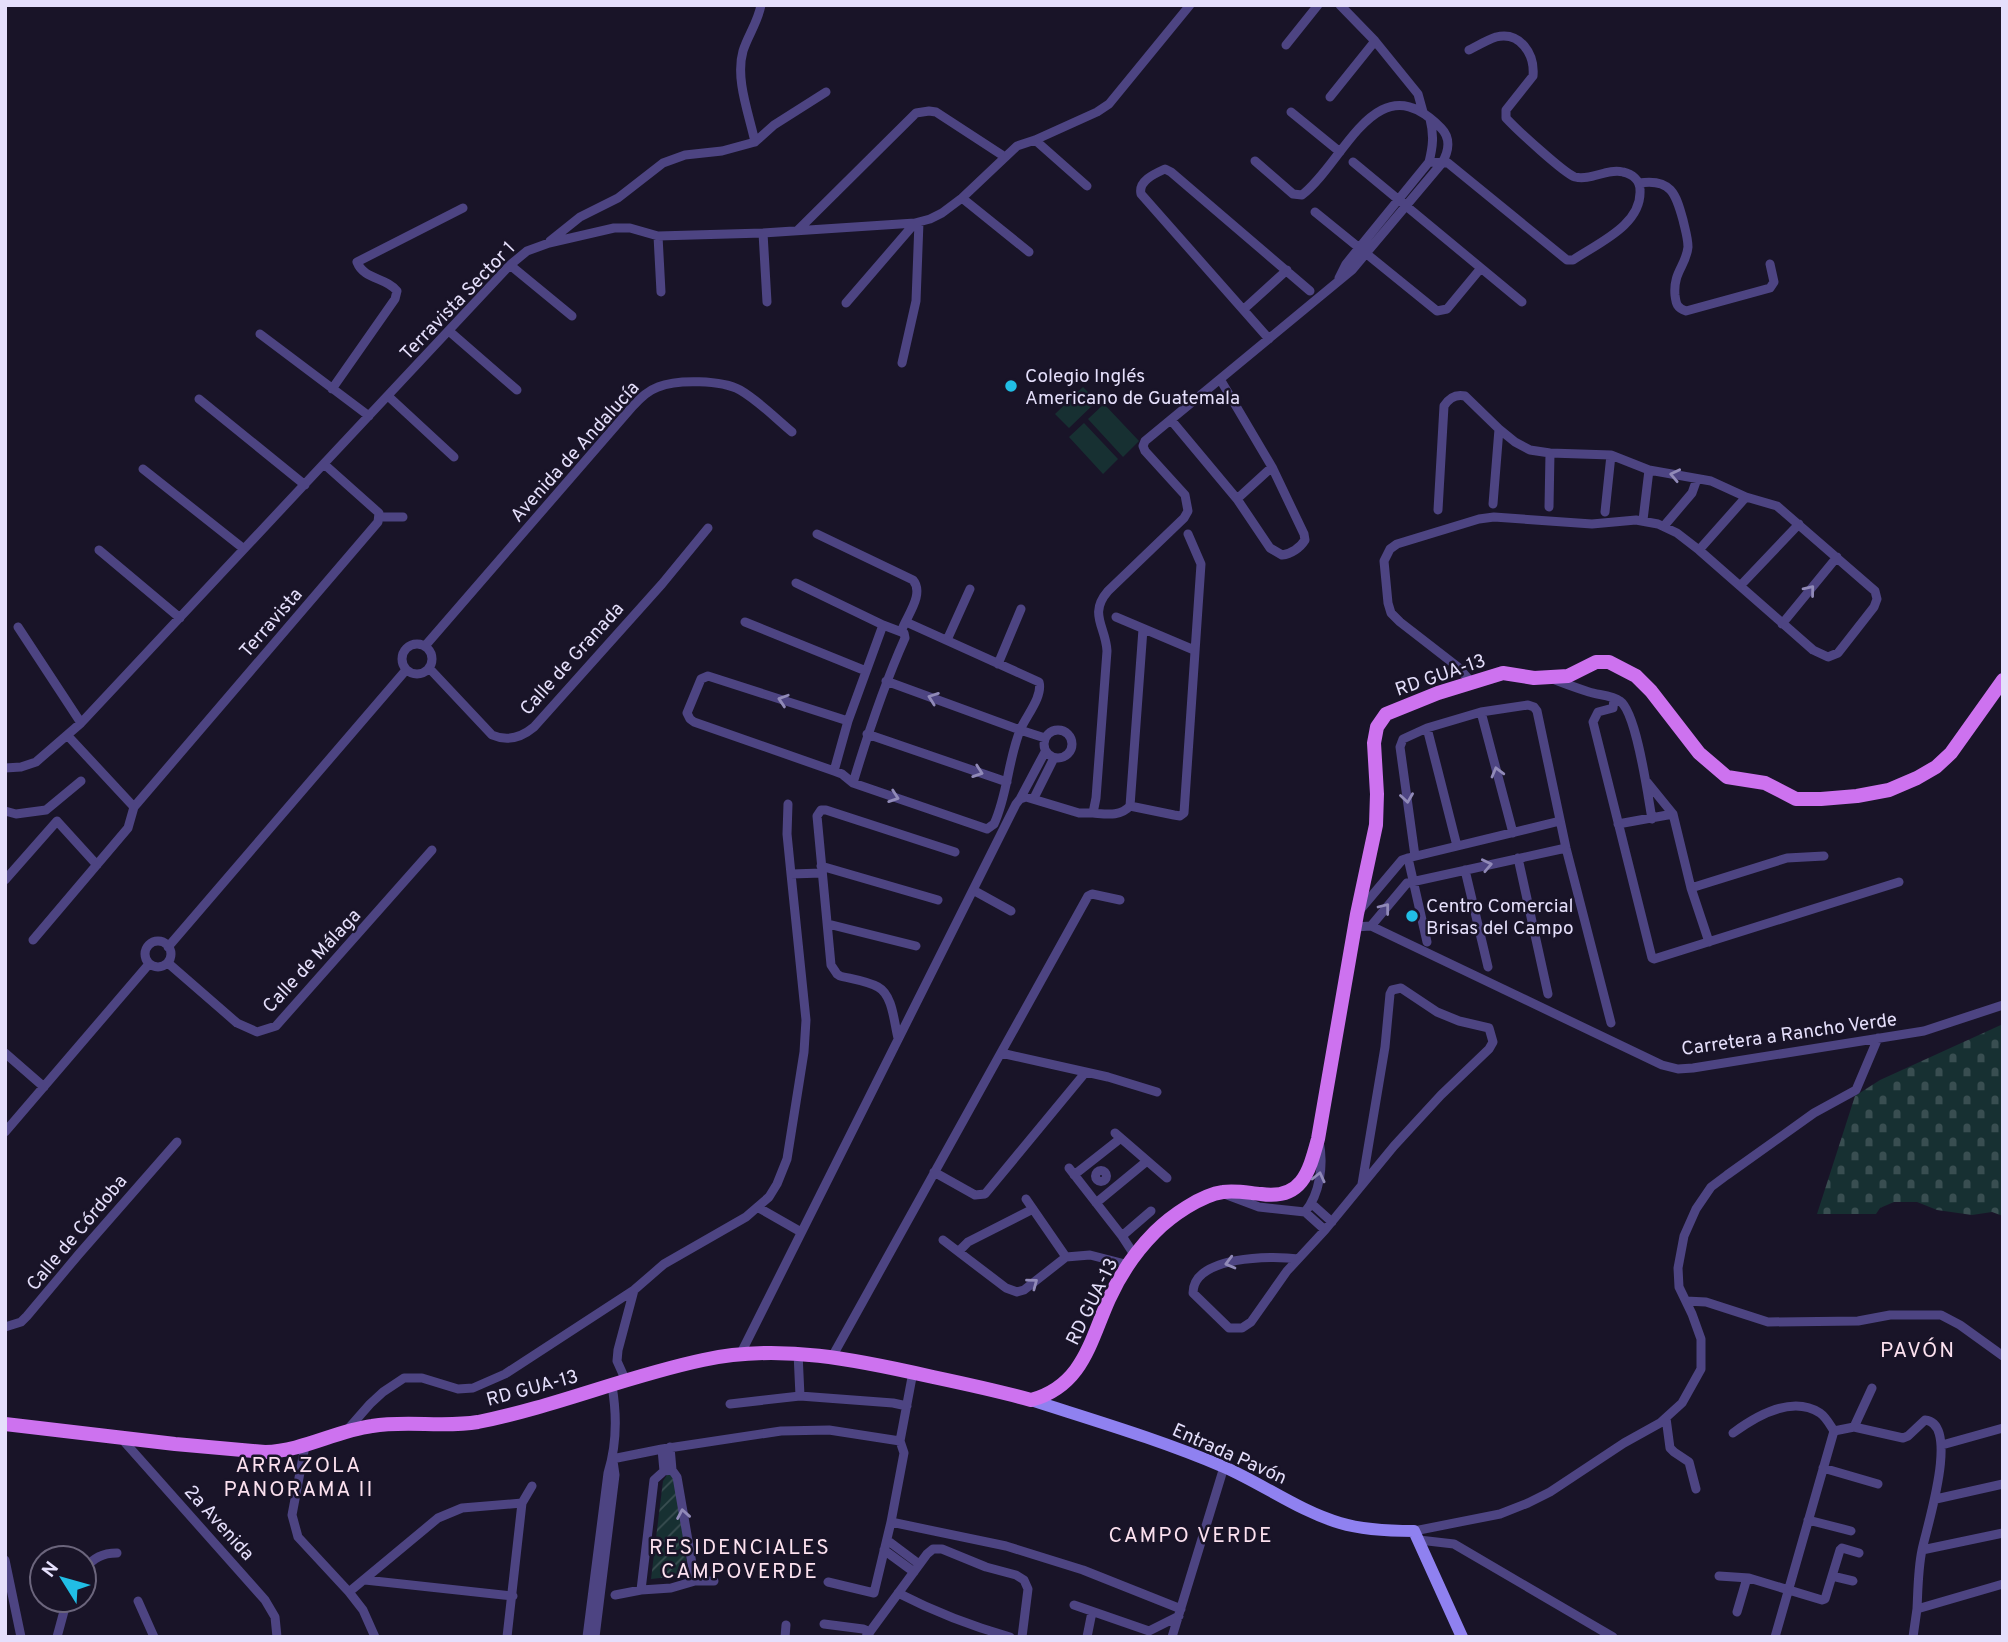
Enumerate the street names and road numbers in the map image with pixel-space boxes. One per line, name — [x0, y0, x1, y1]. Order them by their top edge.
street label: Terravista Sector 1 — [396, 237, 521, 366]
street label: Avenida de Andalucía — [506, 377, 645, 528]
street label: Terravista — [235, 584, 308, 663]
street label: Calle de Granada — [515, 598, 630, 721]
street label: RD GUA-13 — [1392, 649, 1489, 703]
street label: Calle de Málaga — [258, 904, 367, 1018]
street label: Carretera a Rancho Verde — [1680, 1008, 1899, 1062]
street label: Calle de Córdoba — [22, 1170, 133, 1296]
street label: RD GUA-13 — [1061, 1254, 1124, 1349]
street label: RD GUA-13 — [484, 1365, 581, 1413]
street label: Entrada Pavón — [1168, 1419, 1290, 1491]
street label: 2a Avenida — [178, 1481, 259, 1566]

